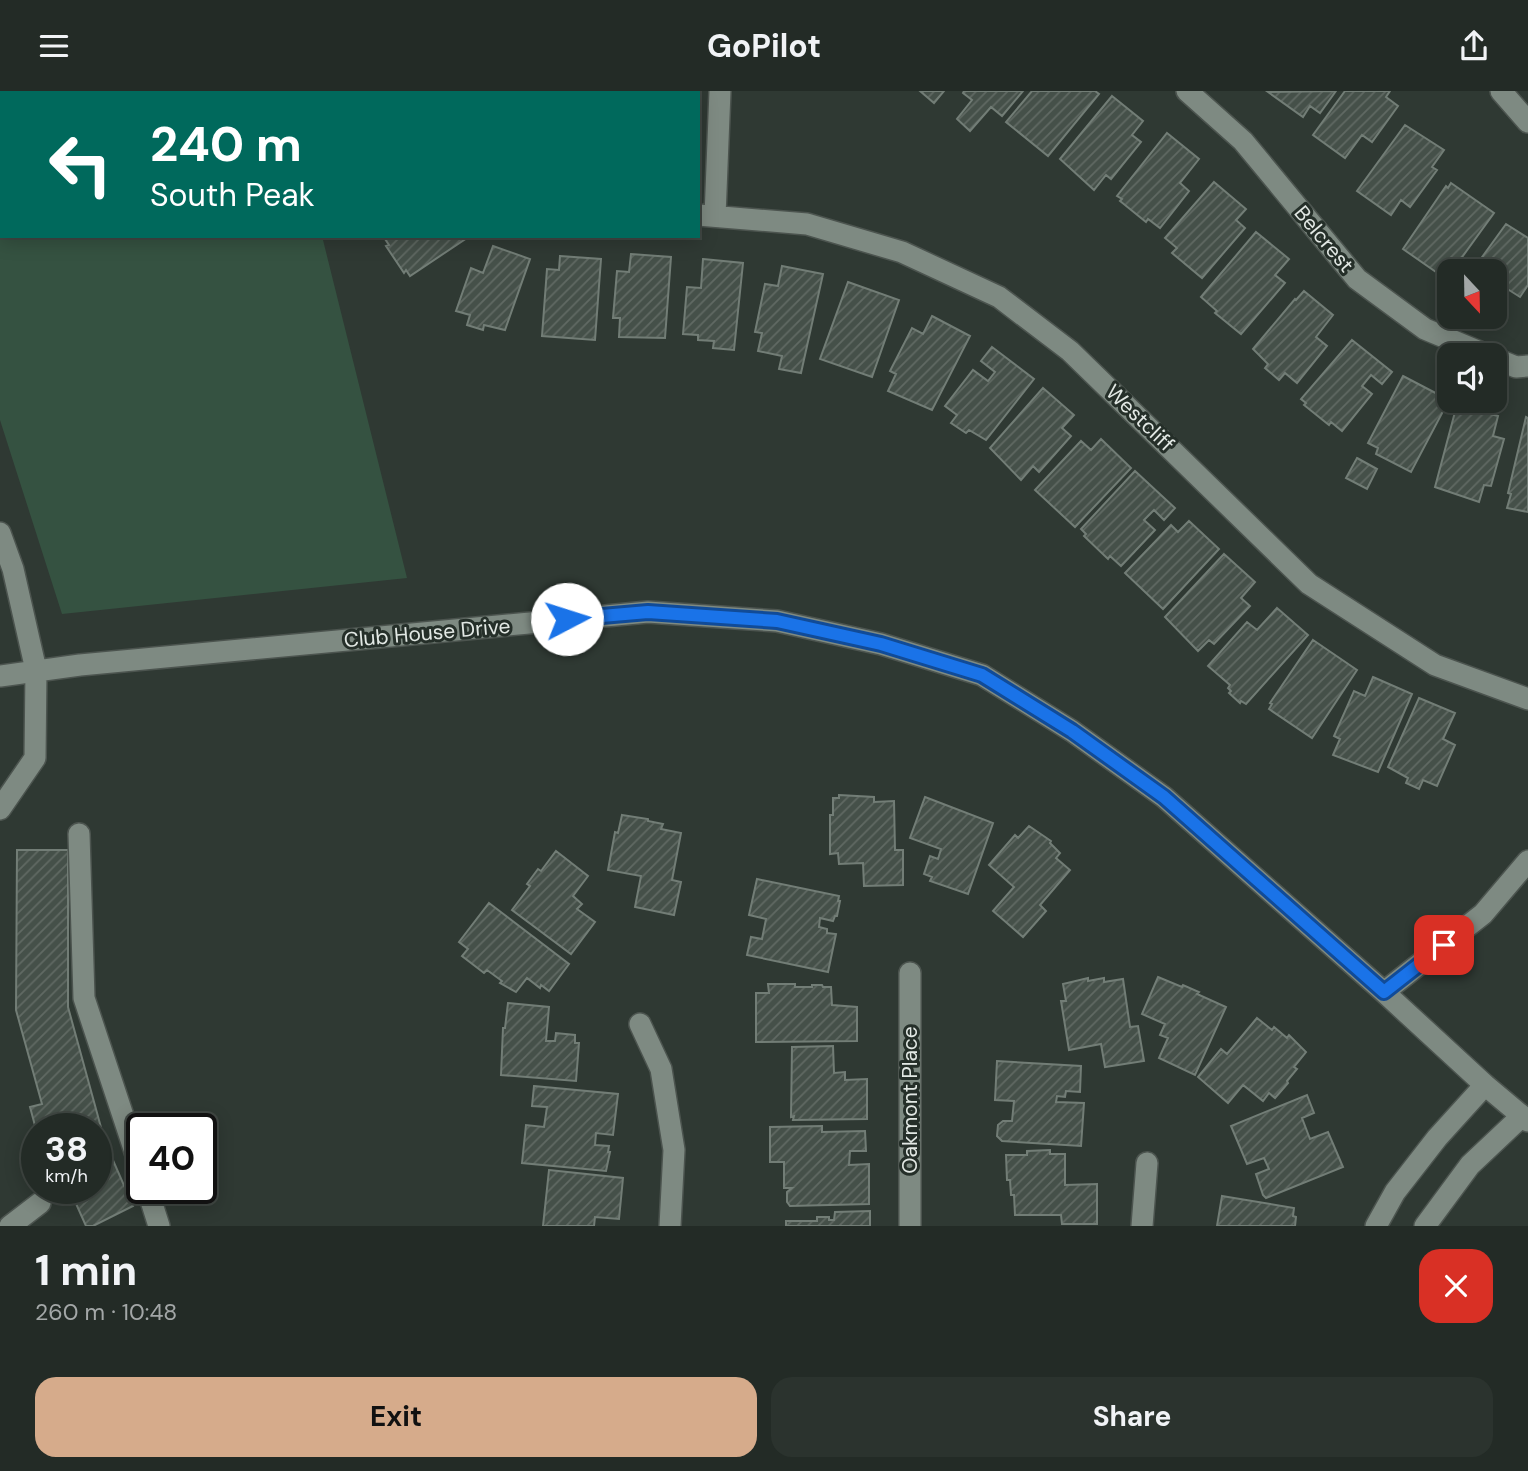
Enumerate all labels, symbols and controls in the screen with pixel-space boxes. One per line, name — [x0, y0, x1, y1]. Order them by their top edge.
text: GoPilot — [707, 25, 821, 67]
icon: menu — [35, 27, 73, 65]
icon: share — [1455, 27, 1493, 65]
text: 240 m — [150, 112, 302, 176]
icon: left — [35, 119, 126, 210]
text: South Peak — [150, 174, 315, 216]
street label: Belcrest — [1288, 200, 1360, 278]
north arrow — [1437, 259, 1507, 329]
map controls — [1437, 259, 1507, 413]
button: sound — [1437, 343, 1507, 413]
street label: Westcliff — [1100, 378, 1180, 458]
position arrow — [530, 582, 604, 656]
street label: Club House Drive — [343, 612, 512, 654]
pin — [1414, 915, 1474, 975]
icon: arrive — [1425, 926, 1463, 964]
street label: Oakmont Place — [896, 1026, 924, 1174]
speed limit sign: 40 — [126, 1113, 217, 1204]
text: 38 — [45, 1126, 88, 1172]
text: km/h — [45, 1164, 88, 1188]
text: 1 min — [35, 1243, 137, 1298]
button: close — [1419, 1249, 1493, 1323]
text: 260 m · 10:48 — [35, 1297, 177, 1327]
button: Exit — [35, 1377, 757, 1457]
button: Share — [771, 1377, 1493, 1457]

